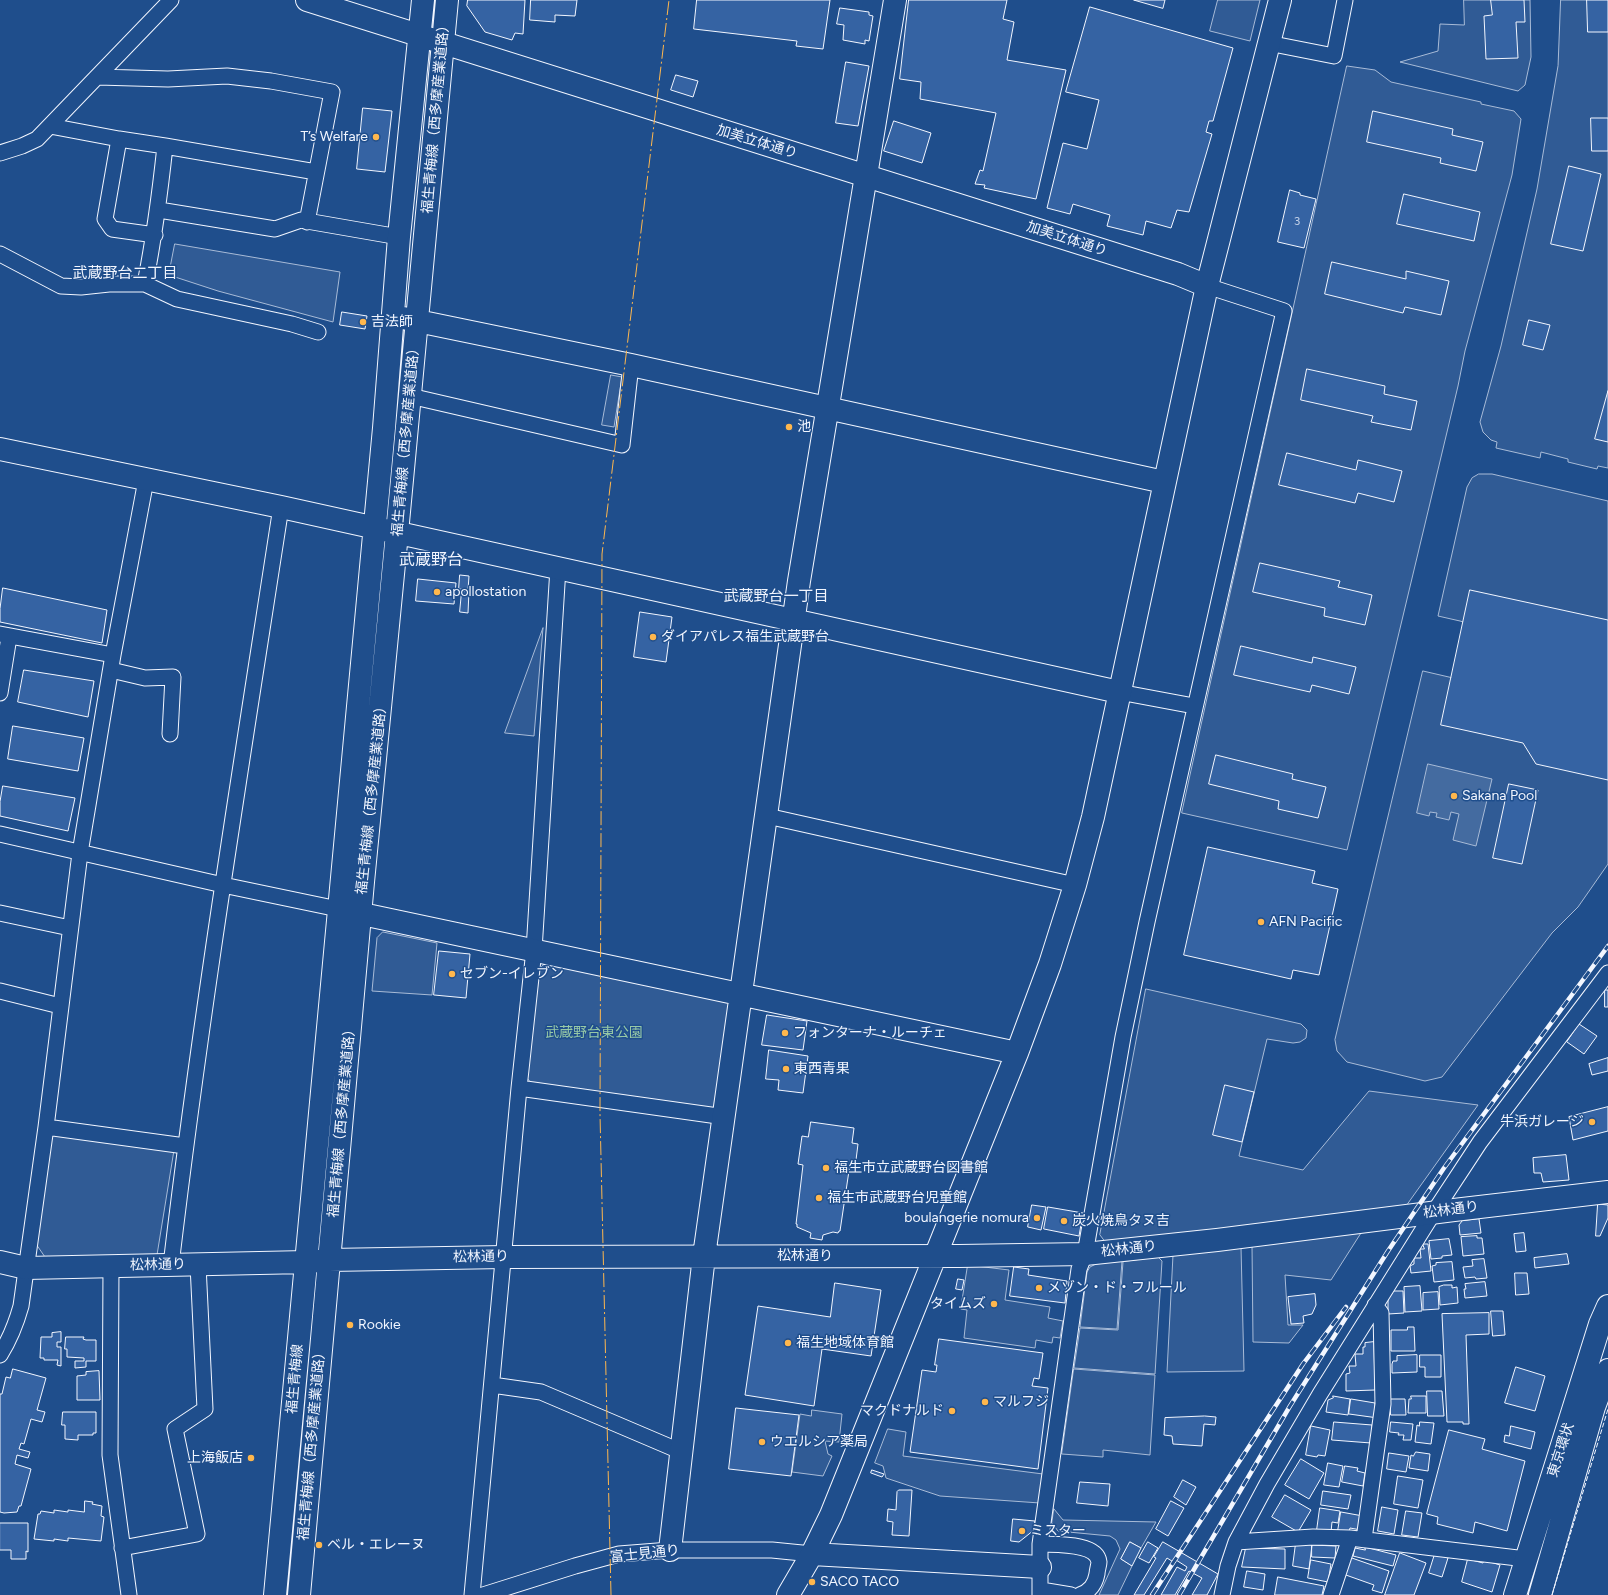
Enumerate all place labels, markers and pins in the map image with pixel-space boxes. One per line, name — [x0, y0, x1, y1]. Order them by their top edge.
place label: T’s Welfare — [300, 129, 368, 145]
marker: T’s Welfare — [371, 132, 381, 142]
place label: 吉法師 — [371, 314, 413, 330]
marker: 吉法師 — [358, 317, 368, 327]
place label: 池 — [797, 419, 811, 435]
marker: 池 — [784, 422, 794, 432]
place label: apollostation — [445, 584, 526, 600]
marker: apollostation — [432, 587, 442, 597]
place label: ダイアパレス福生武蔵野台 — [661, 629, 829, 645]
marker: ダイアパレス福生武蔵野台 — [648, 632, 658, 642]
place label: Sakana Pool — [1462, 788, 1537, 804]
marker: Sakana Pool — [1449, 791, 1459, 801]
place label: AFN Pacific — [1269, 914, 1342, 930]
marker: AFN Pacific — [1256, 917, 1266, 927]
place label: セブン-イレブン — [460, 966, 564, 982]
marker: セブン-イレブン — [447, 969, 457, 979]
place label: フォンターナ・ルーチェ — [793, 1025, 947, 1041]
marker: フォンターナ・ルーチェ — [780, 1028, 790, 1038]
place label: 東西青果 — [794, 1061, 850, 1077]
marker: 東西青果 — [781, 1064, 791, 1074]
place label: 牛浜ガレージ — [1500, 1114, 1584, 1130]
marker: 牛浜ガレージ — [1587, 1117, 1597, 1127]
place label: 福生市立武蔵野台図書館 — [834, 1160, 988, 1176]
marker: 福生市立武蔵野台図書館 — [821, 1163, 831, 1173]
place label: 福生市武蔵野台児童館 — [827, 1190, 967, 1206]
marker: 福生市武蔵野台児童館 — [814, 1193, 824, 1203]
place label: boulangerie nomura — [904, 1210, 1029, 1226]
marker: boulangerie nomura — [1032, 1213, 1042, 1223]
place label: 炭火焼鳥タヌ吉 — [1072, 1213, 1170, 1229]
marker: 炭火焼鳥タヌ吉 — [1059, 1216, 1069, 1226]
place label: メゾン・ド・フルール — [1047, 1280, 1187, 1296]
marker: メゾン・ド・フルール — [1034, 1283, 1044, 1293]
place label: タイムズ — [930, 1296, 986, 1312]
marker: タイムズ — [989, 1299, 999, 1309]
place label: Rookie — [358, 1317, 401, 1333]
marker: Rookie — [345, 1320, 355, 1330]
place label: 福生地域体育館 — [796, 1335, 894, 1351]
marker: 福生地域体育館 — [783, 1338, 793, 1348]
place label: マルフジ — [993, 1394, 1049, 1410]
marker: マルフジ — [980, 1397, 990, 1407]
place label: マクドナルド — [860, 1403, 944, 1419]
marker: マクドナルド — [947, 1406, 957, 1416]
place label: ウエルシア薬局 — [770, 1434, 868, 1450]
marker: ウエルシア薬局 — [757, 1437, 767, 1447]
place label: 上海飯店 — [187, 1450, 243, 1466]
marker: 上海飯店 — [246, 1453, 256, 1463]
place label: ミスター — [1030, 1523, 1086, 1539]
marker: ミスター — [1017, 1526, 1027, 1536]
place label: ベル・エレーヌ — [327, 1537, 425, 1553]
marker: ベル・エレーヌ — [314, 1540, 324, 1550]
place label: SACO TACO — [820, 1574, 899, 1590]
marker: SACO TACO — [807, 1577, 817, 1587]

